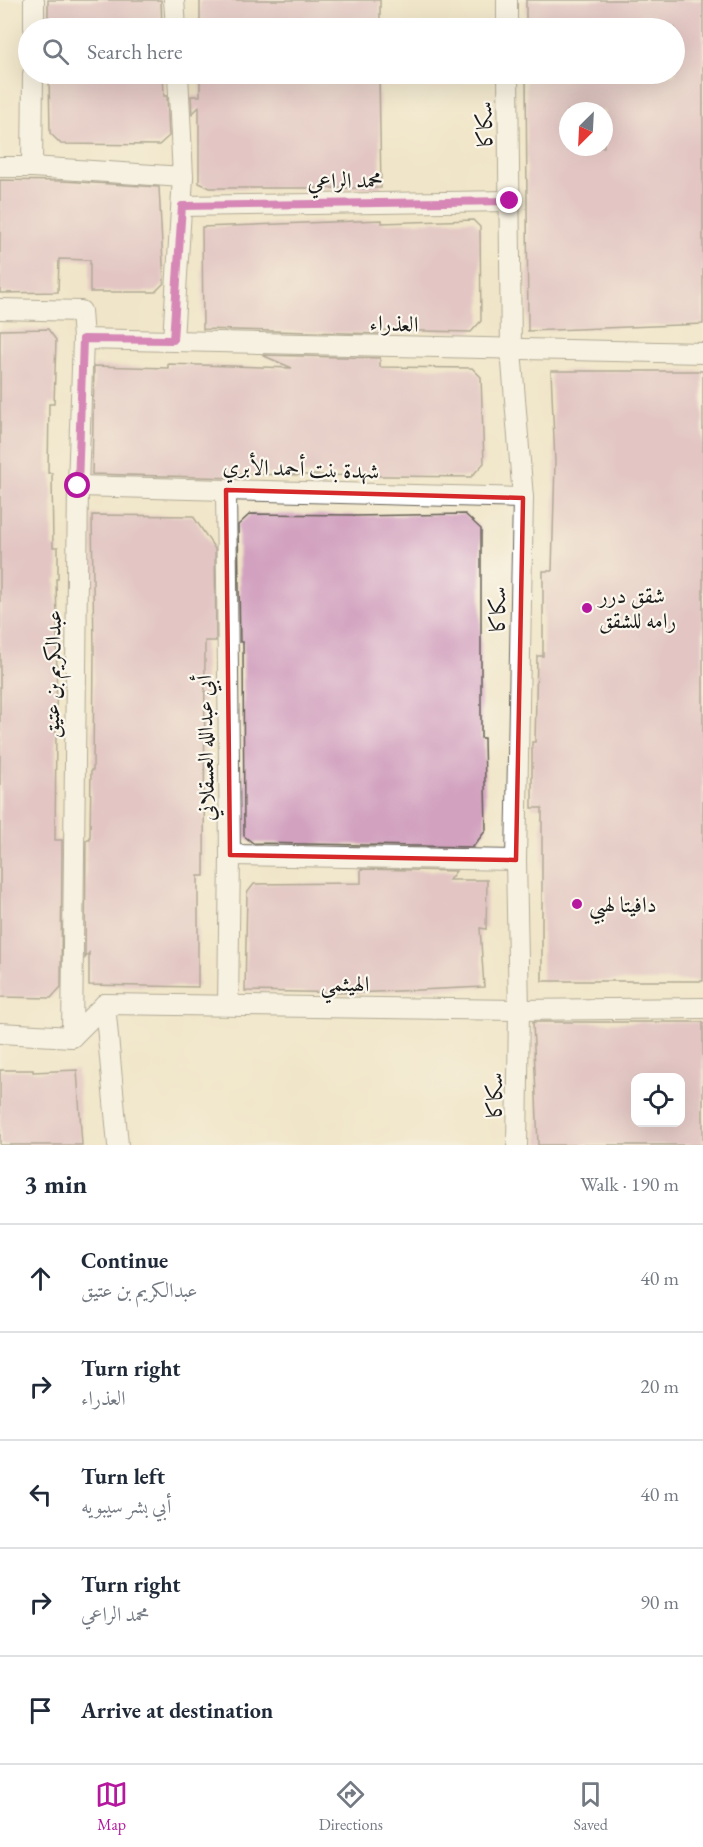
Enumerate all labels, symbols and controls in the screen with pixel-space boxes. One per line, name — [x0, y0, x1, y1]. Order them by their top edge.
search box — [18, 18, 685, 84]
icon: search — [39, 35, 72, 68]
text: Search here — [87, 37, 182, 66]
street label: سكاكا — [470, 101, 499, 147]
north arrow — [559, 102, 613, 156]
street label: محمد الراعي — [307, 165, 383, 200]
route end — [496, 187, 522, 213]
street label: العذراء — [369, 308, 419, 339]
street label: شهدة بنت أحمد الأبري — [222, 450, 380, 489]
route start — [64, 472, 90, 498]
place label: شقق درر رامه للشقق — [597, 581, 676, 635]
street label: سكاكا — [483, 586, 512, 632]
marker: شقق درر رامه للشقق — [580, 601, 594, 615]
street label: عبدالكريم بن عتيق — [37, 610, 73, 738]
street label: أبي عبدالله العسقلاني — [189, 674, 225, 821]
place label: دافيتا لهبي — [589, 890, 657, 925]
marker: دافيتا لهبي — [570, 897, 584, 911]
street label: الهيثمي — [320, 969, 370, 1004]
street label: سكاكا — [480, 1072, 509, 1118]
map controls — [631, 1073, 685, 1127]
button: locate — [631, 1073, 685, 1127]
text: 3 min — [24, 1167, 87, 1201]
text: Walk · 190 m — [580, 1171, 679, 1197]
text: Continue — [81, 1246, 168, 1275]
icon: ahead — [24, 1262, 57, 1295]
text: 40 m — [640, 1265, 679, 1291]
text: عبدالكريم بن عتيق — [81, 1277, 198, 1303]
text: Turn right — [81, 1354, 180, 1383]
icon: right — [24, 1370, 57, 1403]
text: 20 m — [640, 1373, 679, 1399]
text: العذراء — [81, 1385, 126, 1411]
text: Turn left — [81, 1462, 165, 1491]
icon: left — [24, 1478, 57, 1511]
text: 40 m — [640, 1481, 679, 1507]
text: أبي بشر سيبويه — [81, 1493, 171, 1519]
text: Turn right — [81, 1570, 180, 1599]
icon: right — [24, 1586, 57, 1619]
text: 90 m — [640, 1589, 679, 1615]
text: محمد الراعي — [81, 1601, 149, 1627]
icon: arrive — [24, 1694, 57, 1727]
text: Arrive at destination — [81, 1696, 273, 1725]
tab: Map — [95, 1778, 128, 1835]
tab: Directions — [319, 1778, 383, 1835]
tab: Saved — [573, 1778, 608, 1835]

